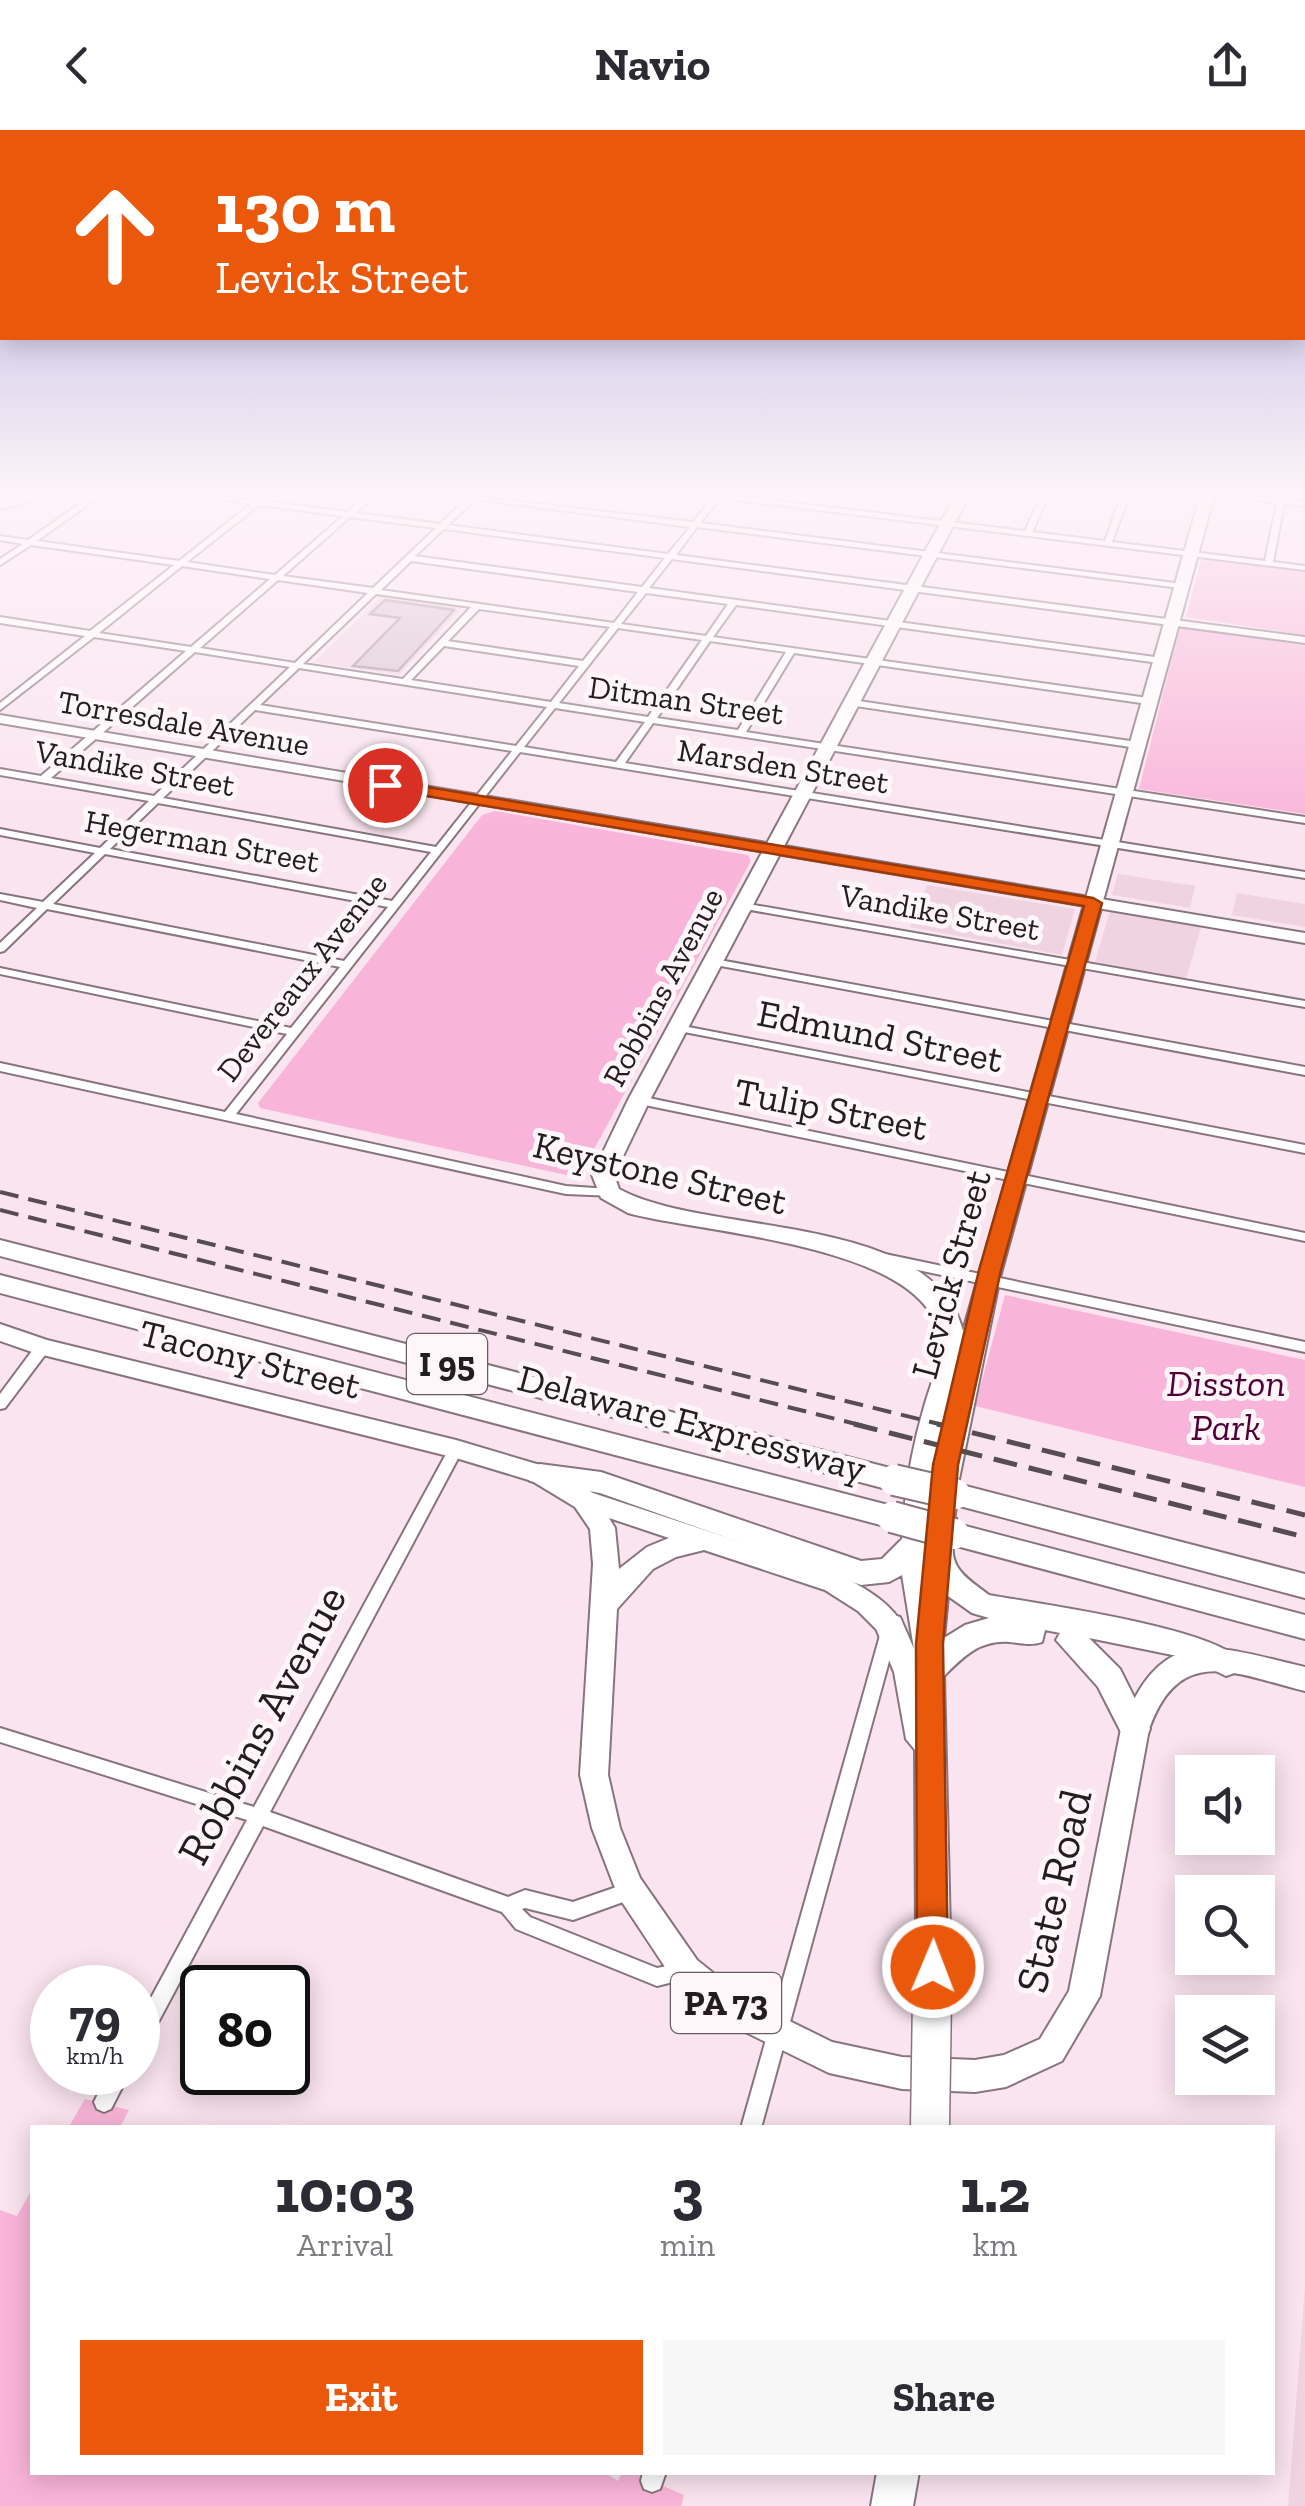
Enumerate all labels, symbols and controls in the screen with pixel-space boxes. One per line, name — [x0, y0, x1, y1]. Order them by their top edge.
icon: back — [50, 38, 105, 93]
text: Navio — [595, 38, 710, 92]
icon: share — [1200, 38, 1255, 93]
text: 130 m — [215, 166, 395, 250]
icon: ahead — [50, 170, 180, 300]
text: Levick Street — [215, 251, 468, 305]
street label: Ditman Street — [586, 668, 786, 732]
street label: Torresdale Avenue — [55, 682, 313, 764]
street label: Marsden Street — [675, 731, 891, 801]
street label: Vandike Street — [31, 732, 238, 804]
pin — [343, 743, 428, 828]
icon: arrive — [358, 758, 413, 813]
street label: Hegerman Street — [82, 802, 322, 880]
street label: Devereaux Avenue — [209, 865, 395, 1089]
street label: Vandike Street — [836, 876, 1043, 948]
street label: Robbins Avenue — [595, 881, 731, 1093]
street label: Edmund Street — [754, 990, 1006, 1082]
street label: Tulip Street — [731, 1068, 931, 1150]
street label: Keystone Street — [529, 1122, 791, 1224]
street label: Levick Street — [901, 1165, 1001, 1383]
street label: Tacony Street — [135, 1309, 365, 1409]
road number: I 95 — [407, 1334, 487, 1394]
street label: Delaware Expressway — [513, 1354, 872, 1492]
park label: Disston Park — [1167, 1360, 1285, 1450]
street label: Robbins Avenue — [166, 1576, 358, 1874]
map controls — [1175, 1755, 1275, 2095]
button: sound — [1175, 1755, 1275, 1855]
street label: State Road — [1004, 1784, 1104, 1998]
button: search — [1175, 1875, 1275, 1975]
position arrow — [881, 1915, 985, 2019]
speed limit sign: 80 — [180, 1965, 310, 2095]
road number: PA 73 — [671, 1973, 781, 2033]
text: 79 — [69, 1988, 121, 2048]
button: layers — [1175, 1995, 1275, 2095]
text: km/h — [66, 2040, 124, 2070]
text: 10:03 — [275, 2155, 415, 2227]
text: 3 — [672, 2155, 704, 2227]
text: 1.2 — [960, 2155, 1030, 2227]
text: Arrival — [297, 2226, 393, 2264]
text: min — [660, 2226, 715, 2264]
text: km — [973, 2226, 1017, 2264]
button: Exit — [80, 2340, 643, 2455]
button: Share — [663, 2340, 1225, 2455]

